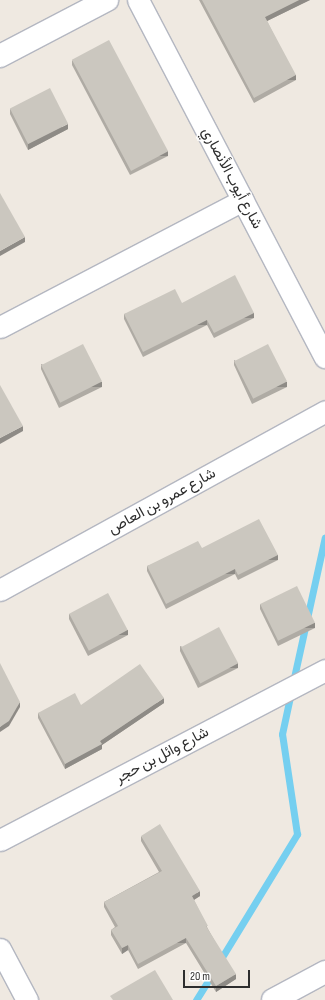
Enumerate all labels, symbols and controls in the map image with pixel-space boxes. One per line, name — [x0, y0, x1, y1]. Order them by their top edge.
street label: شارع أيوب الأنصاري — [198, 124, 266, 232]
street label: شارع عمرو بن العاص — [105, 464, 219, 538]
street label: شارع وائل بن حجر — [112, 723, 212, 787]
scale bar — [185, 962, 252, 988]
text: 20 m — [190, 969, 210, 984]

